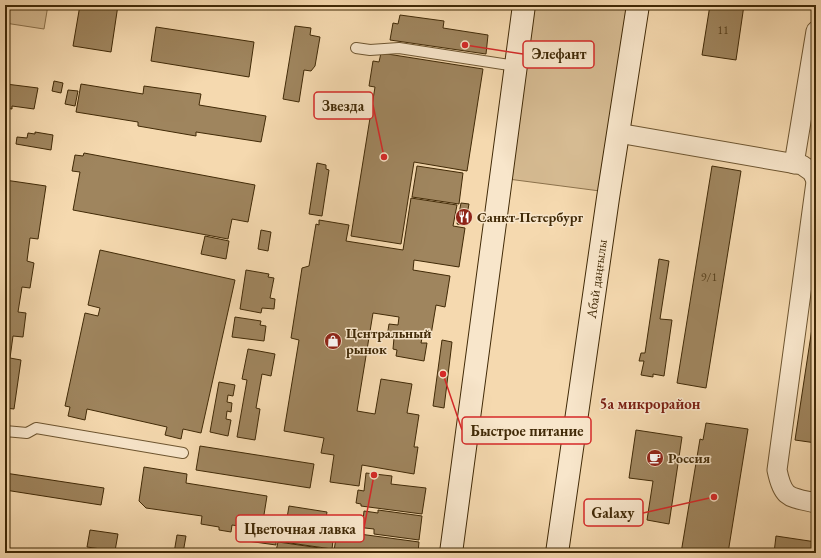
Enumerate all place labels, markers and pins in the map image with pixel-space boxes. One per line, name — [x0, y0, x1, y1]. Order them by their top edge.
callout: Элефант — [523, 41, 594, 68]
callout: Звезда — [314, 92, 373, 119]
restaurant icon: Санкт-Петербург — [454, 207, 474, 227]
place label: Санкт-Петербург — [477, 208, 583, 226]
place label: Центральный рынок — [346, 324, 431, 358]
shop icon: Центральный рынок — [323, 331, 343, 351]
callout: Быстрое питание — [462, 417, 591, 444]
cafe icon: Россия — [645, 448, 665, 468]
place label: Россия — [668, 449, 711, 467]
callout: Galaxy — [584, 499, 643, 526]
callout: Цветочная лавка — [236, 515, 364, 542]

